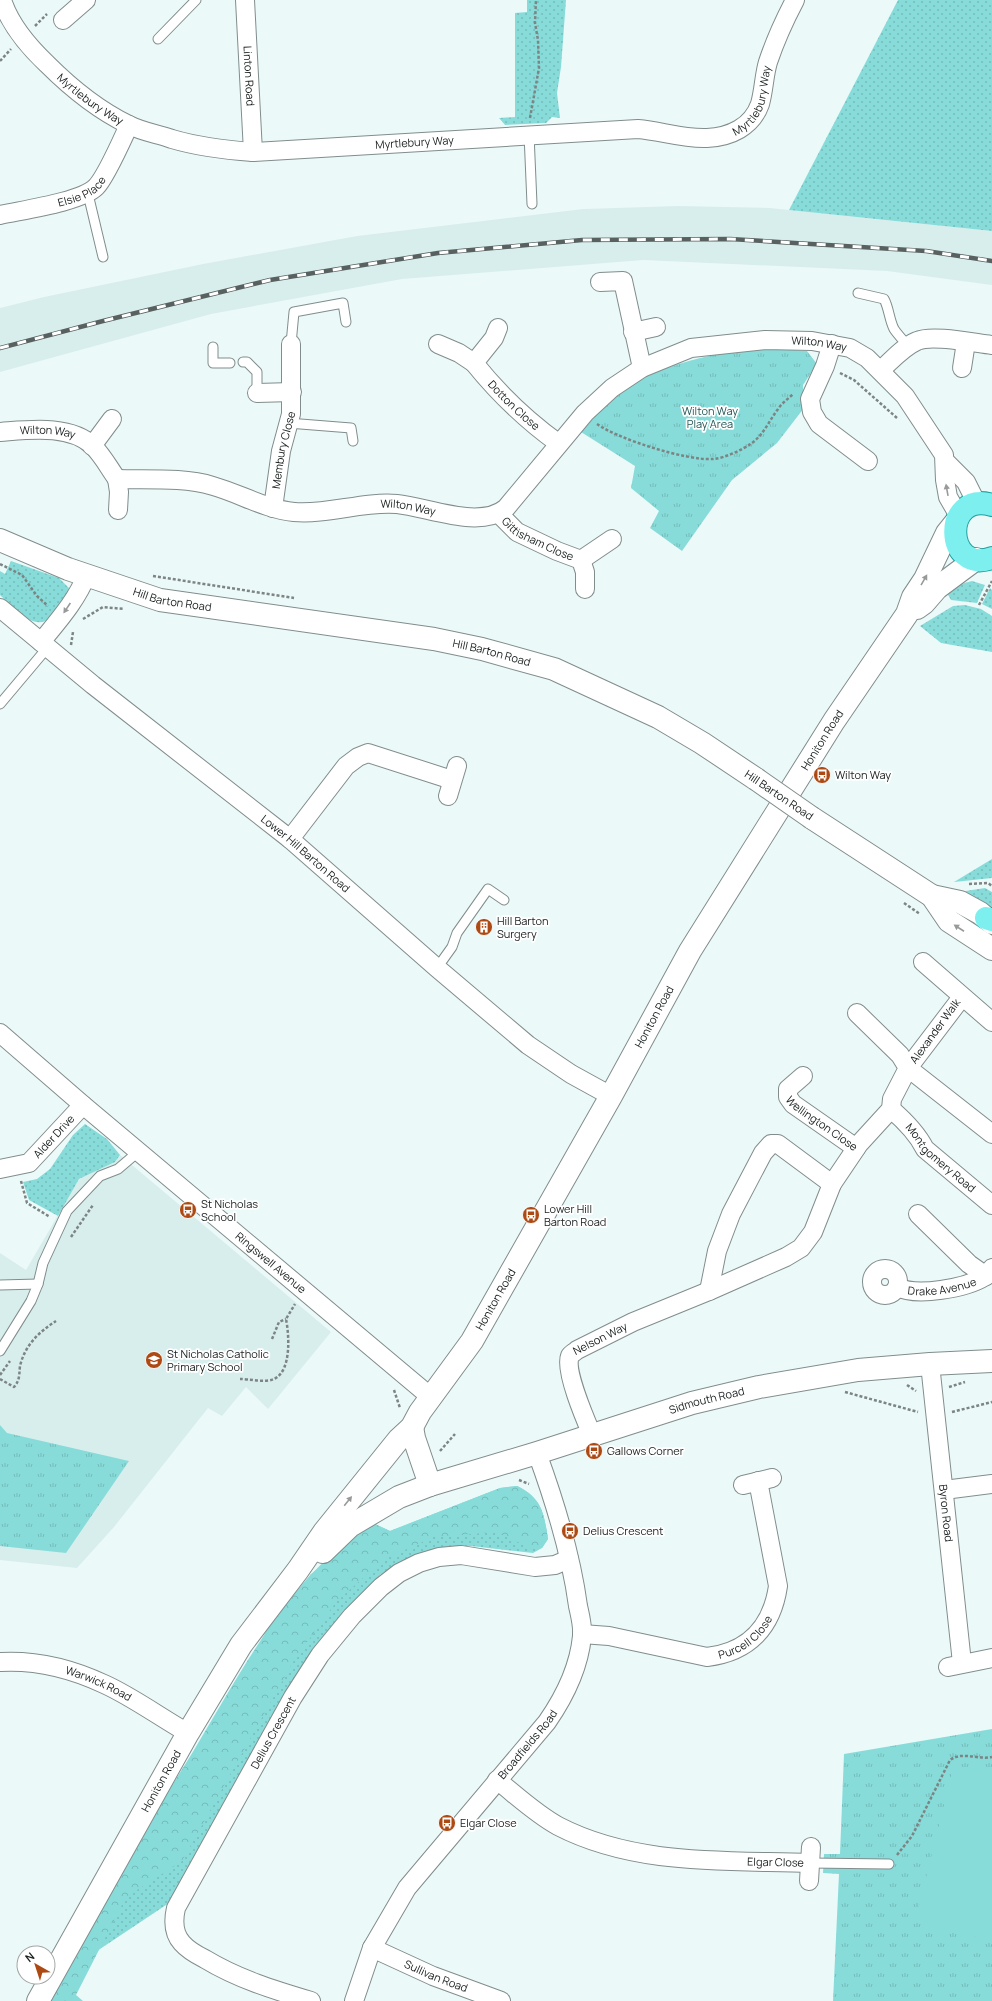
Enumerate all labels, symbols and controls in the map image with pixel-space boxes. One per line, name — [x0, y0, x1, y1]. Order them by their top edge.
street label: Linton Road — [240, 45, 259, 106]
street label: Myrtlebury Way — [730, 64, 774, 139]
street label: Myrtlebury Way — [54, 70, 126, 128]
street label: Myrtlebury Way — [375, 132, 455, 152]
street label: Elsie Place — [56, 173, 109, 210]
street label: Wilton Way — [791, 333, 848, 354]
street label: Dotton Close — [485, 377, 544, 434]
park label: Wilton Way Play Area — [682, 403, 738, 431]
street label: Membury Close — [268, 409, 299, 490]
street label: Wilton Way — [19, 422, 78, 442]
one-way arrow — [943, 484, 949, 496]
street label: Wilton Way — [380, 496, 437, 519]
street label: Gittisham Close — [499, 513, 577, 564]
one-way arrow — [921, 574, 928, 586]
street label: Hill Barton Road — [131, 583, 213, 614]
one-way arrow — [63, 603, 71, 613]
street label: Hill Barton Road — [451, 635, 532, 669]
street label: Honiton Road — [797, 707, 847, 773]
bus stop icon: Wilton Way — [812, 765, 832, 785]
street label: Hill Barton Road — [742, 766, 817, 823]
place label: Wilton Way — [835, 767, 891, 782]
street label: Lower Hill Barton Road — [258, 811, 354, 895]
place label: Hill Barton Surgery — [497, 913, 548, 941]
building icon: Hill Barton Surgery — [474, 917, 494, 937]
one-way arrow — [954, 924, 965, 931]
street label: Honiton Road — [631, 983, 677, 1050]
street label: Alexander Walk — [906, 995, 964, 1066]
street label: Wellington Close — [783, 1093, 861, 1154]
street label: Alder Drive — [29, 1111, 78, 1161]
street label: Montgomery Road — [903, 1120, 979, 1195]
place label: St Nicholas School — [201, 1196, 258, 1224]
bus stop icon: St Nicholas School — [178, 1200, 198, 1220]
place label: Lower Hill Barton Road — [544, 1201, 606, 1229]
bus stop icon: Lower Hill Barton Road — [521, 1205, 541, 1225]
street label: Ringswell Avenue — [233, 1228, 310, 1297]
street label: Honiton Road — [472, 1266, 519, 1333]
street label: Drake Avenue — [907, 1273, 979, 1298]
street label: Nelson Way — [570, 1318, 630, 1358]
place label: St Nicholas Catholic Primary School — [167, 1346, 269, 1374]
school or university icon: St Nicholas Catholic Primary School — [144, 1350, 164, 1370]
street label: Sidmouth Road — [667, 1383, 746, 1417]
bus stop icon: Gallows Corner — [584, 1441, 604, 1461]
place label: Gallows Corner — [607, 1443, 684, 1458]
street label: Byron Road — [936, 1484, 957, 1543]
one-way arrow — [344, 1496, 353, 1507]
bus stop icon: Delius Crescent — [560, 1521, 580, 1541]
place label: Delius Crescent — [583, 1523, 664, 1538]
street label: Purcell Close — [717, 1612, 776, 1662]
street label: Warwick Road — [64, 1662, 135, 1704]
street label: Delius Crescent — [247, 1694, 299, 1771]
street label: Broadfields Road — [494, 1706, 560, 1782]
street label: Honiton Road — [137, 1747, 184, 1815]
bus stop icon: Elgar Close — [437, 1813, 457, 1833]
place label: Elgar Close — [460, 1815, 517, 1830]
street label: Elgar Close — [747, 1854, 805, 1870]
north arrow — [16, 1945, 56, 1985]
text: N — [22, 1948, 37, 1965]
street label: Sullivan Road — [402, 1956, 470, 1995]

